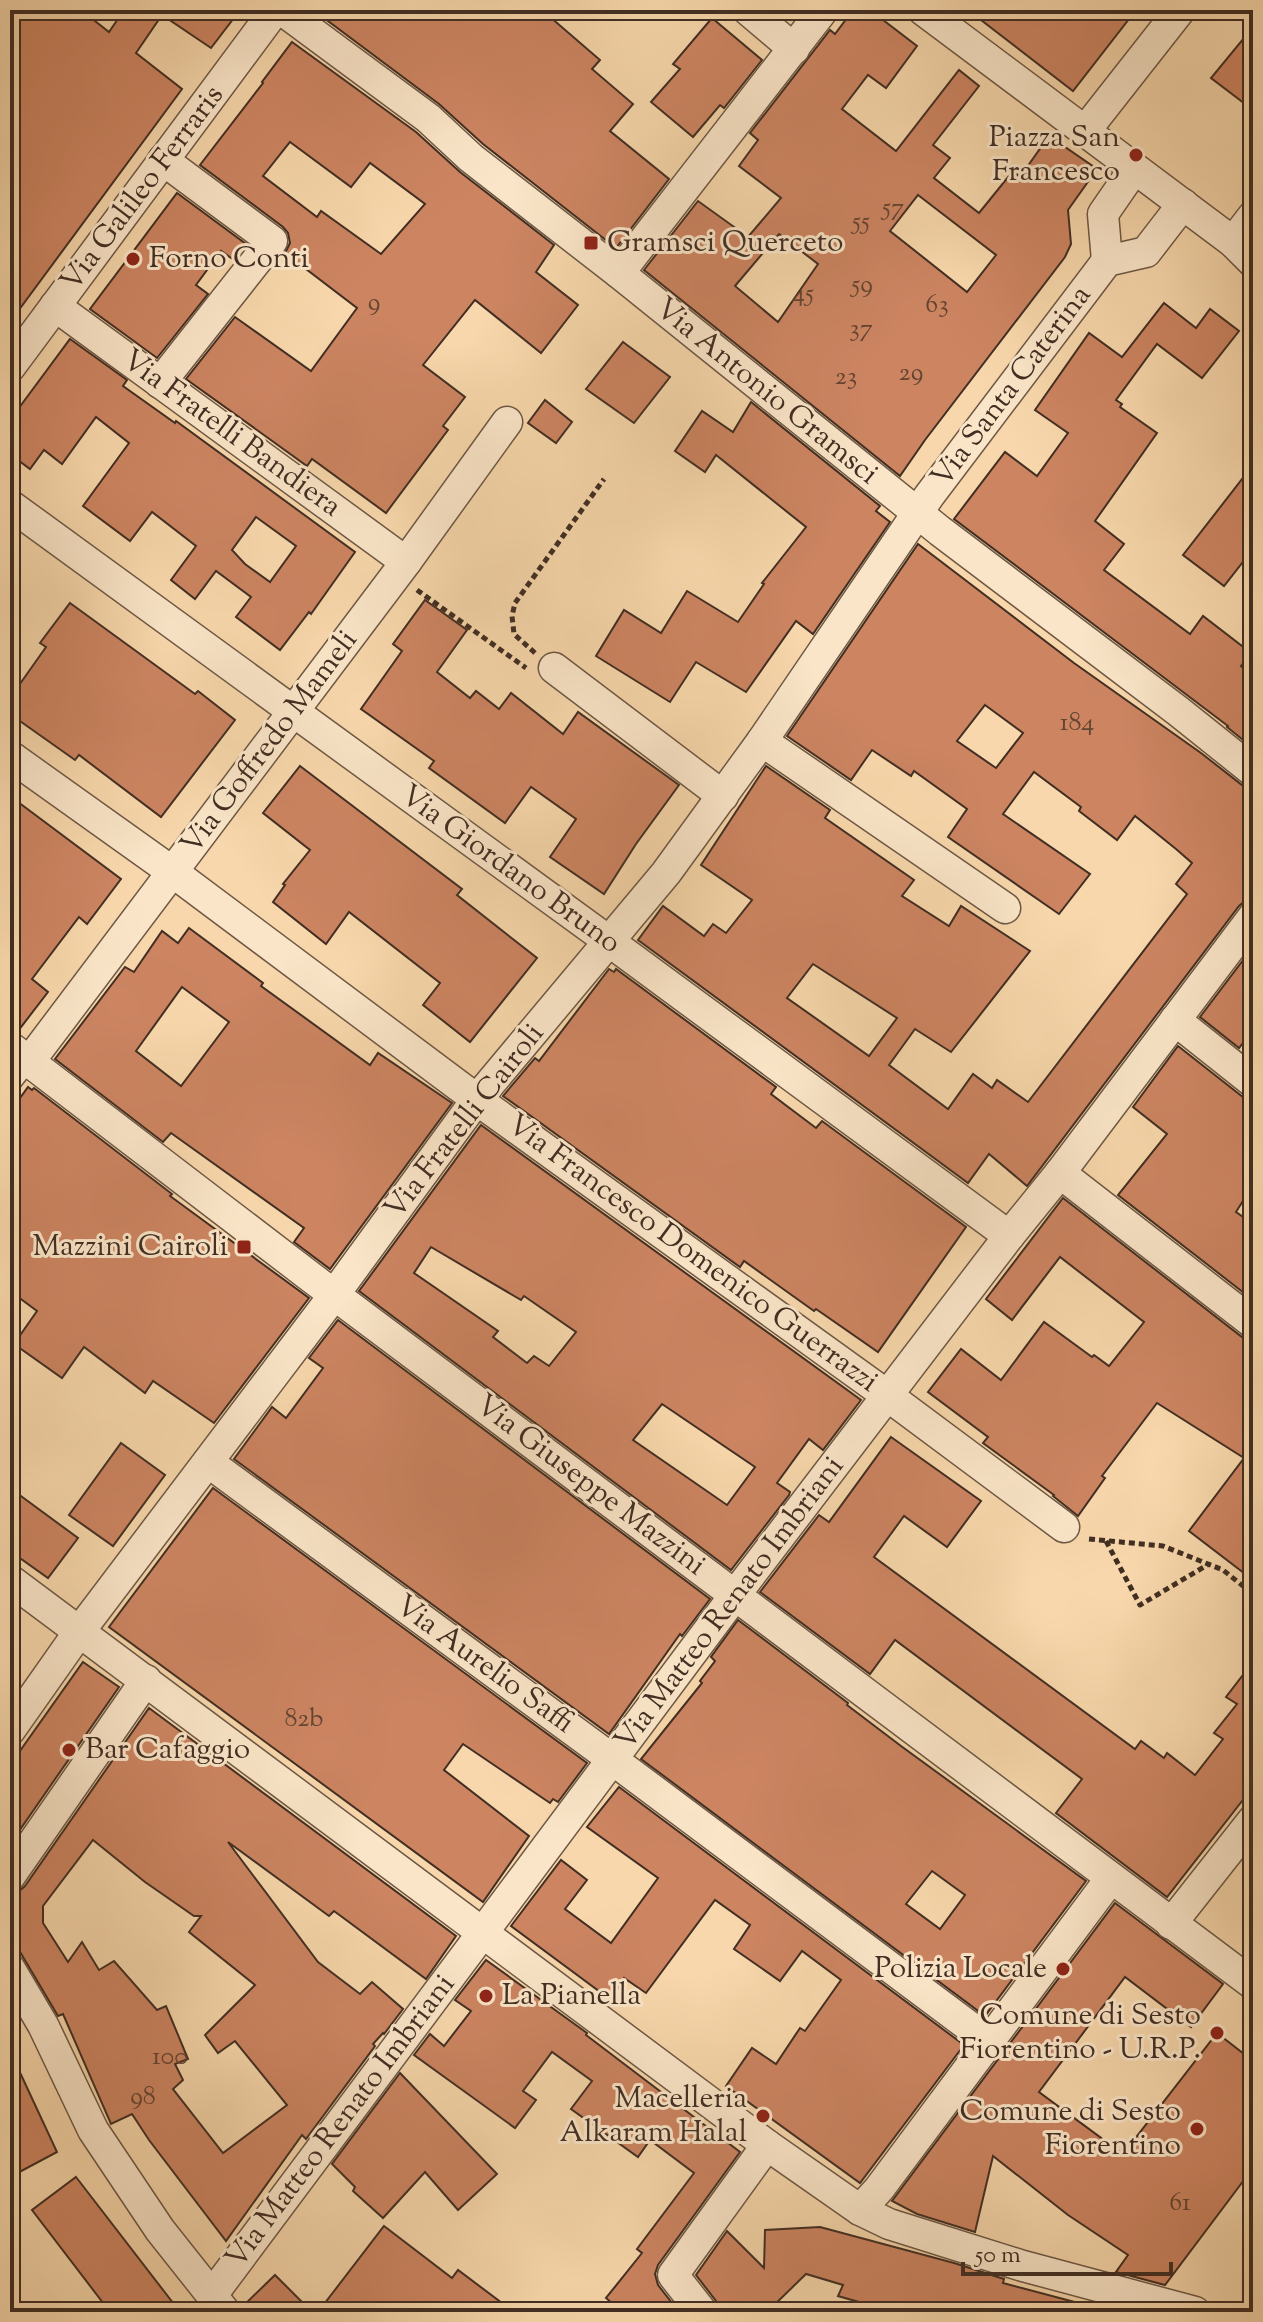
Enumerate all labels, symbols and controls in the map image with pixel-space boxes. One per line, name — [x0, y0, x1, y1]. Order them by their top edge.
street label: Via Galileo Ferraris — [51, 77, 235, 301]
place label: Piazza San Francesco — [989, 117, 1120, 194]
marker: Piazza San Francesco — [1127, 146, 1145, 164]
house number: 57 — [880, 190, 904, 227]
house number: 55 — [850, 204, 870, 241]
place label: Gramsci Querceto — [607, 222, 843, 265]
marker: Gramsci Querceto — [582, 234, 600, 252]
place label: Forno Conti — [149, 238, 309, 281]
marker: Forno Conti — [124, 250, 142, 268]
house number: 59 — [849, 267, 873, 304]
house number: 45 — [792, 276, 814, 313]
street label: Via Santa Caterina — [922, 277, 1103, 497]
house number: 9 — [368, 285, 380, 322]
house number: 63 — [925, 287, 949, 324]
street label: Via Antonio Gramsci — [645, 288, 887, 496]
house number: 37 — [849, 311, 873, 348]
street label: Via Fratelli Bandiera — [112, 339, 350, 529]
house number: 29 — [899, 355, 923, 392]
house number: 23 — [835, 359, 857, 396]
street label: Via Goffredo Mameli — [171, 622, 369, 864]
house number: 184 — [1060, 705, 1094, 742]
street label: Via Giordano Bruno — [391, 775, 629, 965]
street label: Via Fratelli Cairoli — [375, 1015, 555, 1229]
street label: Via Francesco Domenico Guerrazzi — [497, 1104, 887, 1404]
place label: Mazzini Cairoli — [32, 1226, 228, 1269]
marker: Mazzini Cairoli — [235, 1238, 253, 1256]
street label: Via Giuseppe Mazzini — [466, 1385, 714, 1587]
street label: Via Matteo Renato Imbriani — [605, 1448, 855, 1760]
street label: Via Aurelio Saffi — [386, 1585, 582, 1745]
house number: 82b — [285, 1701, 323, 1738]
place label: Bar Cafaggio — [85, 1729, 250, 1772]
marker: Bar Cafaggio — [60, 1741, 78, 1759]
place label: Polizia Locale — [874, 1948, 1047, 1991]
marker: Polizia Locale — [1054, 1960, 1072, 1978]
street label: Via Matteo Renato Imbriani — [216, 1966, 466, 2278]
place label: La Pianella — [502, 1975, 641, 2018]
marker: La Pianella — [477, 1987, 495, 2005]
place label: Comune di Sesto Fiorentino - U.R.P. — [960, 1995, 1201, 2072]
marker: Comune di Sesto Fiorentino - U.R.P. — [1208, 2024, 1226, 2042]
house number: 100 — [152, 2039, 188, 2076]
place label: Macelleria Alkaram Halal — [560, 2078, 747, 2155]
house number: 98 — [130, 2079, 156, 2116]
place label: Comune di Sesto Fiorentino — [959, 2091, 1181, 2168]
marker: Macelleria Alkaram Halal — [754, 2107, 772, 2125]
marker: Comune di Sesto Fiorentino — [1188, 2120, 1206, 2138]
house number: 61 — [1169, 2185, 1191, 2222]
scale bar — [963, 2226, 1171, 2276]
text: 50 m — [973, 2239, 1021, 2273]

